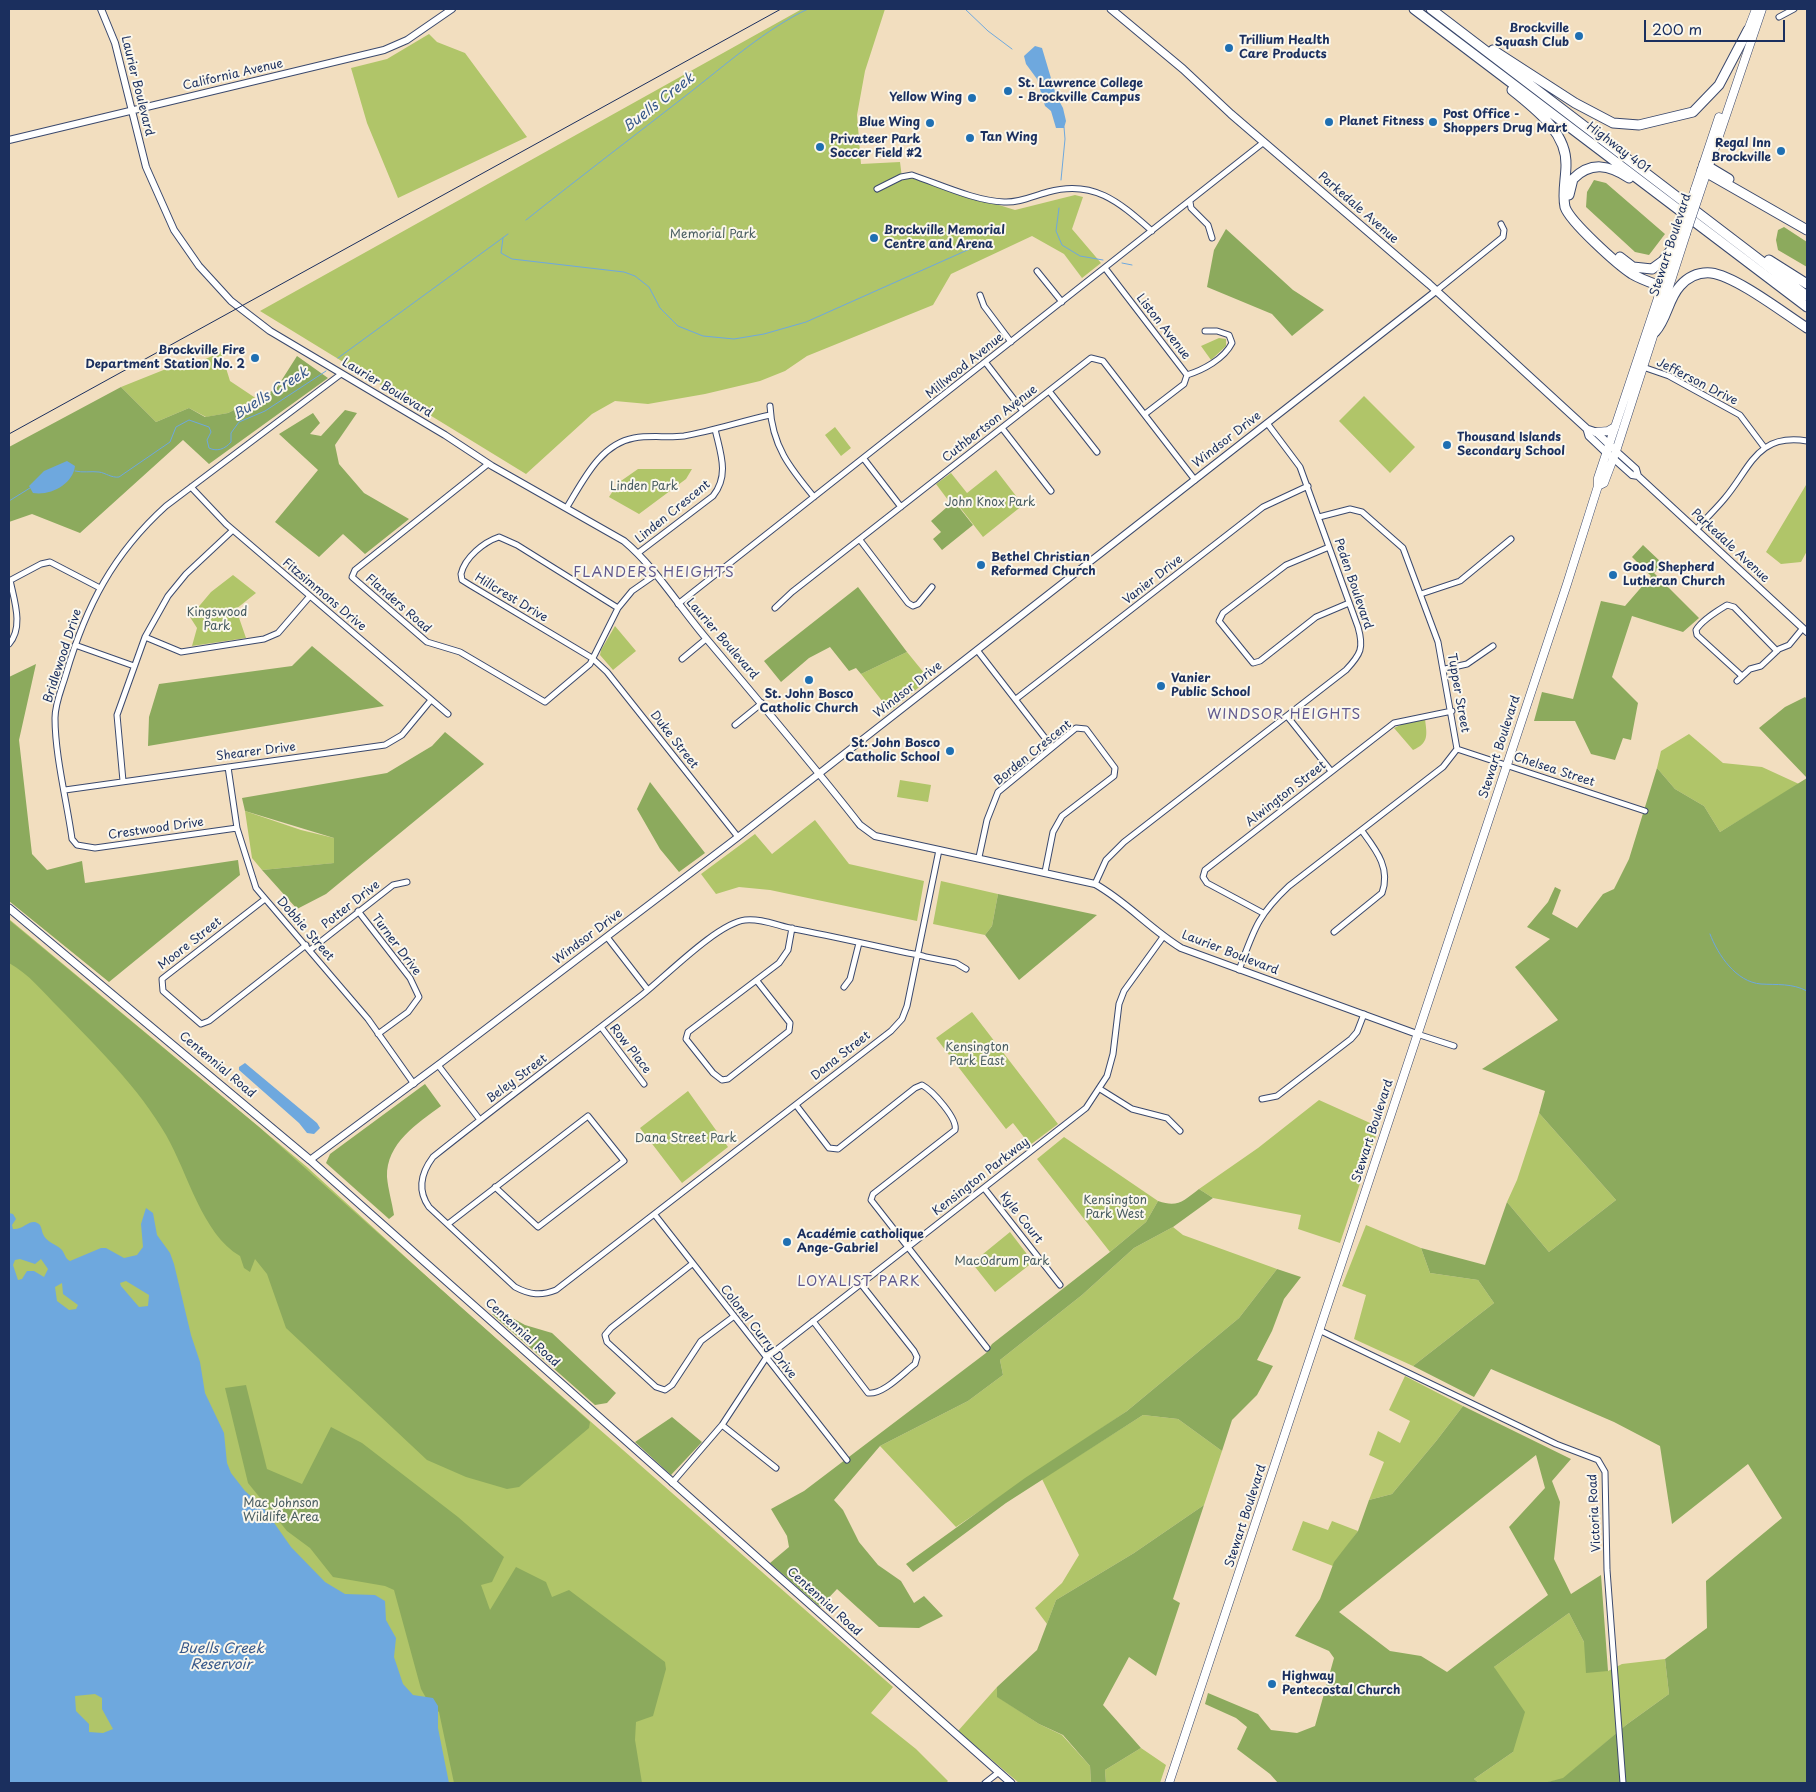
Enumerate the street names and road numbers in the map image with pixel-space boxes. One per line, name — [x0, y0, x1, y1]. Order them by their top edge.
street label: Laurier Boulevard — [118, 34, 156, 138]
street label: California Avenue — [182, 56, 284, 94]
street label: Highway 401 — [1584, 120, 1652, 176]
street label: Parkedale Avenue — [1315, 169, 1401, 247]
street label: Stewart Boulevard — [1648, 192, 1694, 298]
street label: Liston Avenue — [1133, 291, 1193, 363]
street label: Millwood Avenue — [923, 330, 1007, 402]
street label: Laurier Boulevard — [339, 355, 435, 421]
street label: Jefferson Drive — [1654, 355, 1740, 409]
street label: Cuthbertson Avenue — [940, 383, 1040, 465]
street label: Windsor Drive — [1190, 409, 1264, 471]
street label: Linden Crescent — [633, 477, 713, 547]
street label: Parkedale Avenue — [1688, 506, 1772, 586]
street label: Peden Boulevard — [1331, 537, 1375, 631]
street label: Vanier Drive — [1120, 552, 1186, 608]
street label: Fitzsimmons Drive — [279, 556, 369, 634]
street label: Hillcrest Drive — [472, 571, 550, 625]
street label: Flanders Road — [362, 572, 434, 636]
street label: Laurier Boulevard — [683, 596, 761, 682]
street label: Bridlewood Drive — [41, 607, 85, 705]
street label: Tupper Street — [1444, 652, 1472, 734]
street label: Windsor Drive — [871, 659, 945, 721]
street label: Stewart Boulevard — [1477, 694, 1523, 800]
street label: Duke Street — [647, 708, 701, 772]
street label: Borden Crescent — [991, 717, 1075, 789]
street label: Shearer Drive — [215, 740, 297, 764]
street label: Chelsea Street — [1511, 750, 1597, 790]
street label: Alwington Street — [1243, 758, 1329, 830]
street label: Crestwood Drive — [107, 815, 205, 843]
street label: Potter Drive — [319, 878, 383, 932]
street label: Dobbie Street — [273, 894, 337, 964]
street label: Windsor Drive — [551, 906, 625, 968]
street label: Turner Drive — [368, 911, 424, 979]
street label: Moore Street — [155, 915, 225, 973]
street label: Laurier Boulevard — [1180, 928, 1280, 978]
street label: Row Place — [606, 1021, 654, 1077]
street label: Dana Street — [809, 1028, 873, 1084]
street label: Centennial Road — [176, 1029, 258, 1101]
street label: Beley Street — [484, 1052, 550, 1106]
street label: Stewart Boulevard — [1350, 1078, 1396, 1184]
street label: Kensington Parkway — [930, 1135, 1032, 1219]
street label: Kyle Court — [997, 1190, 1045, 1246]
street label: Colonel Curry Drive — [717, 1282, 799, 1382]
street label: Centennial Road — [482, 1296, 562, 1370]
street label: Stewart Boulevard — [1223, 1463, 1269, 1569]
street label: Victoria Road — [1586, 1473, 1604, 1553]
street label: Centennial Road — [784, 1565, 864, 1639]

